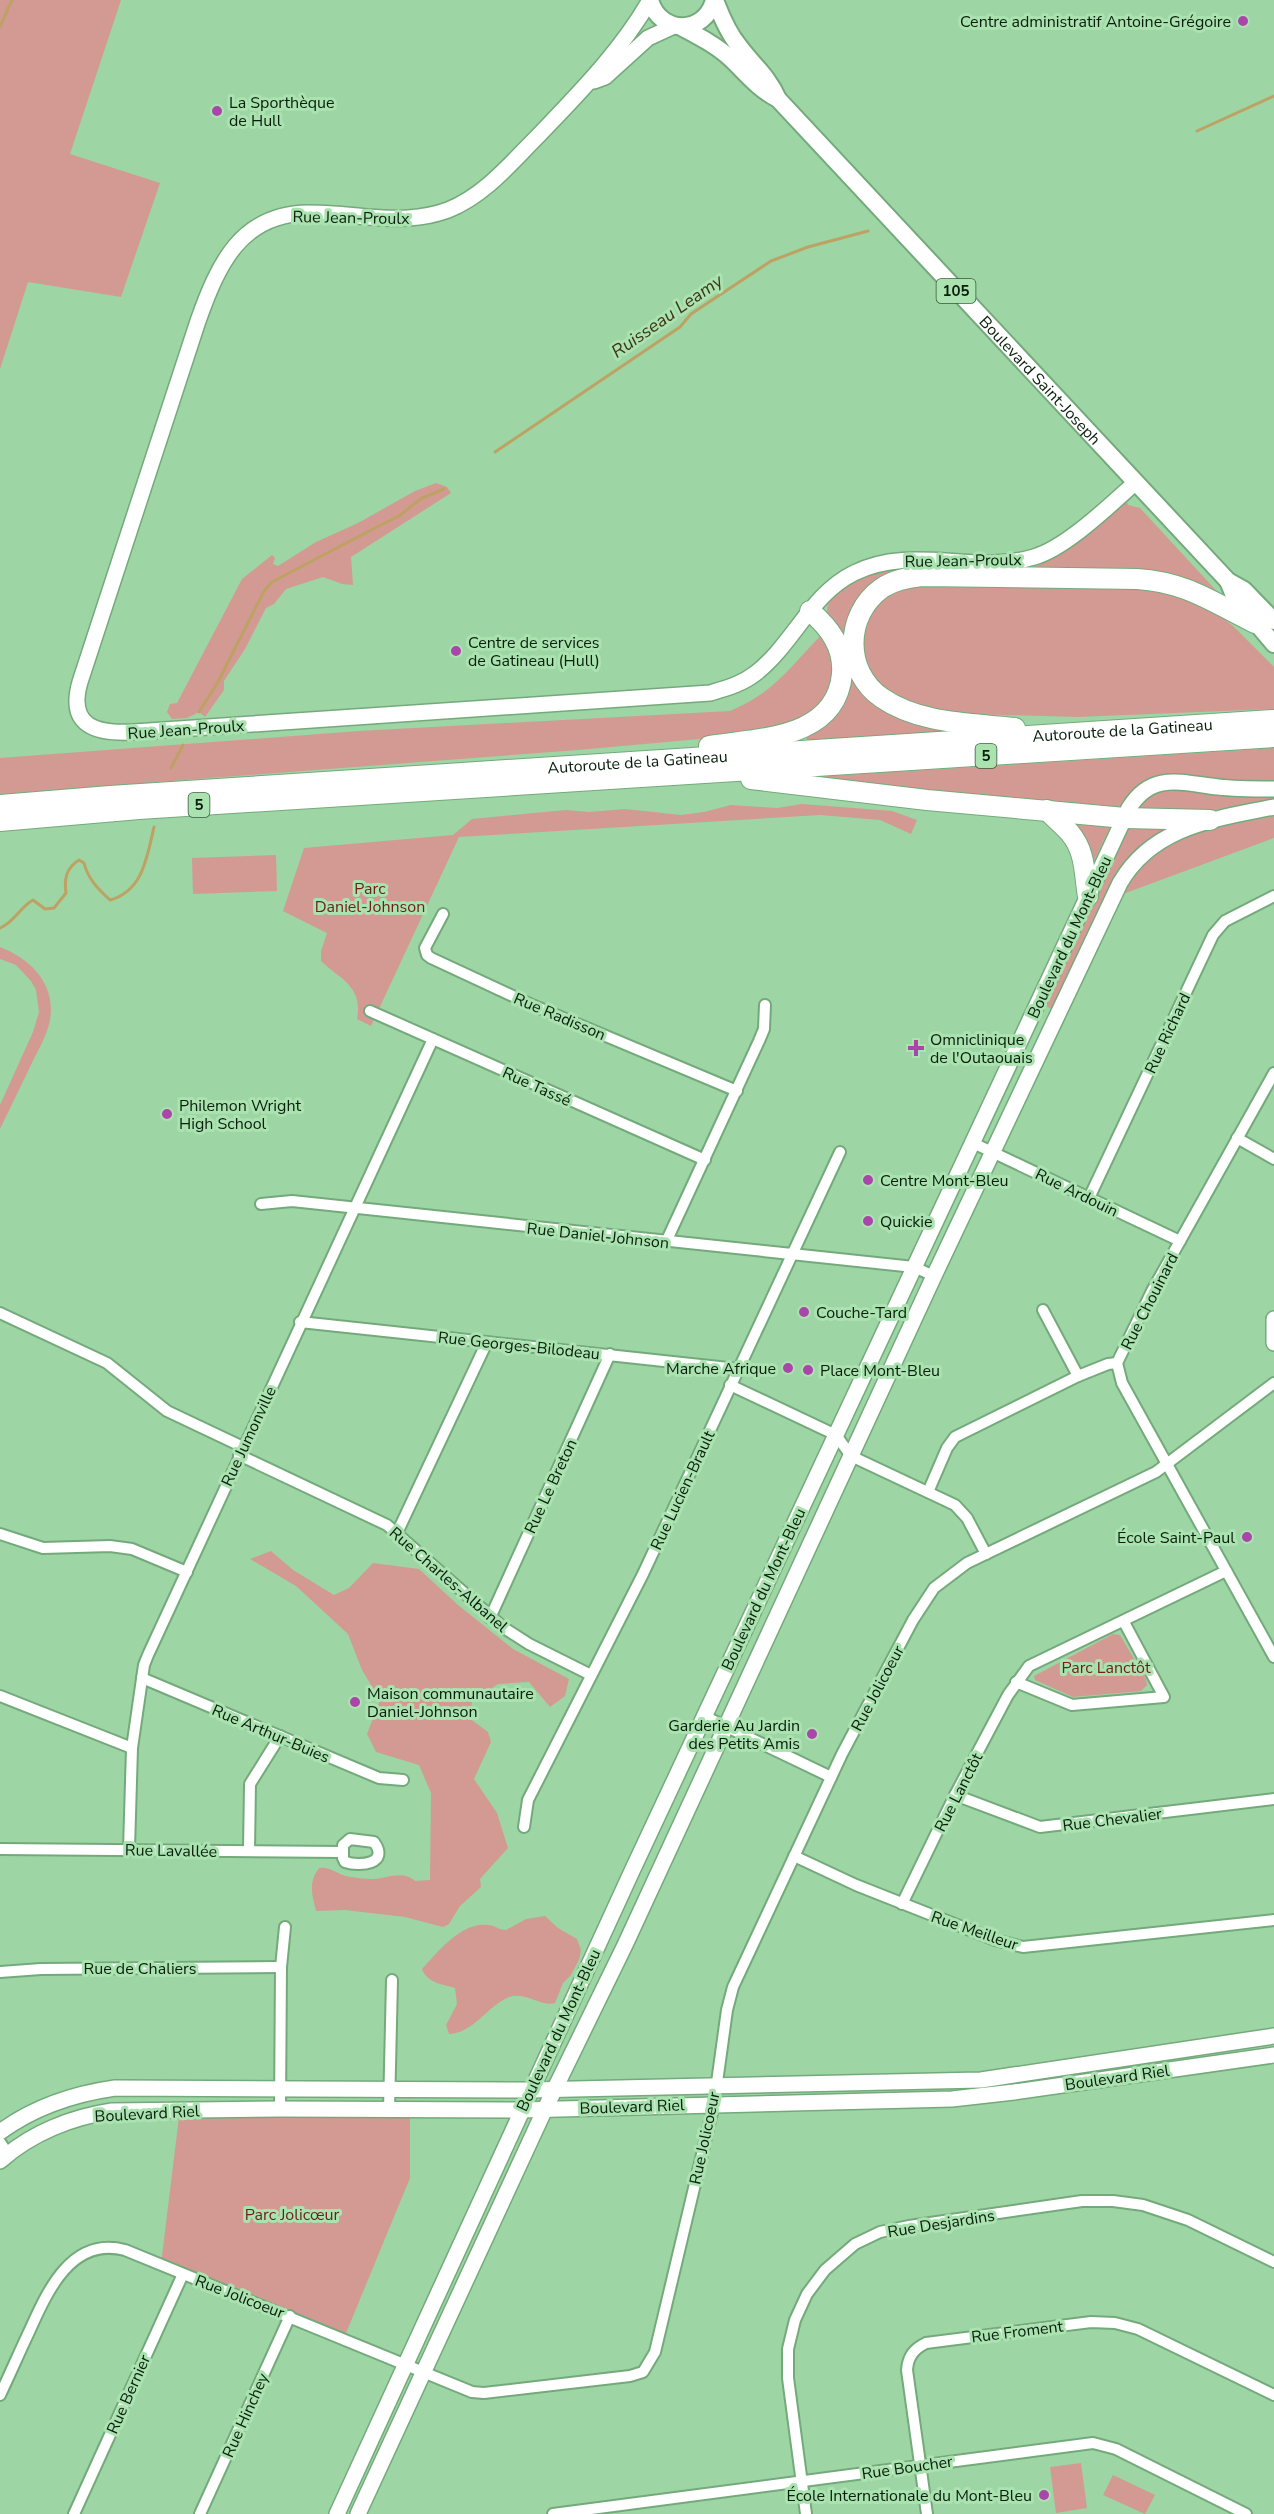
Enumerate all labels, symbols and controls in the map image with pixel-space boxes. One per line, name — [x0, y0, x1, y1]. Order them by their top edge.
place label: Centre administratif Antoine-Grégoire — [960, 11, 1231, 33]
marker: Centre administratif Antoine-Grégoire — [1236, 14, 1250, 28]
place label: La Sporthèque de Hull — [229, 92, 335, 132]
marker: La Sporthèque de Hull — [210, 104, 224, 118]
street label: Rue Jean-Proulx — [292, 206, 410, 230]
water label: Ruisseau Leamy — [607, 268, 728, 363]
road number: 105 — [936, 279, 976, 303]
street label: Boulevard Saint-Joseph — [974, 311, 1105, 450]
street label: Rue Jean-Proulx — [904, 549, 1022, 573]
place label: Centre de services de Gatineau (Hull) — [468, 632, 600, 672]
marker: Centre de services de Gatineau (Hull) — [449, 644, 463, 658]
street label: Autoroute de la Gatineau — [1032, 714, 1213, 748]
street label: Rue Jean-Proulx — [127, 715, 246, 745]
road number: 5 — [976, 744, 996, 768]
street label: Autoroute de la Gatineau — [547, 746, 728, 779]
road number: 5 — [188, 793, 210, 817]
street label: Boulevard du Mont-Bleu — [1023, 853, 1117, 1022]
park label: Parc Daniel-Johnson — [315, 878, 425, 918]
street label: Rue Radisson — [510, 988, 609, 1046]
street label: Rue Richard — [1140, 990, 1196, 1077]
place label: Omniclinique de l'Outaouais — [930, 1029, 1033, 1069]
marker: Omniclinique de l'Outaouais — [907, 1039, 925, 1057]
street label: Rue Tassé — [499, 1062, 574, 1112]
place label: Philemon Wright High School — [179, 1095, 302, 1135]
marker: Philemon Wright High School — [160, 1107, 174, 1121]
street label: Rue Ardouin — [1031, 1163, 1122, 1222]
place label: Centre Mont-Bleu — [880, 1170, 1009, 1192]
marker: Centre Mont-Bleu — [861, 1173, 875, 1187]
place label: Quickie — [880, 1211, 933, 1233]
marker: Quickie — [861, 1214, 875, 1228]
street label: Rue Daniel-Johnson — [526, 1218, 670, 1254]
street label: Rue Chouinard — [1116, 1249, 1184, 1354]
place label: Couche-Tard — [816, 1302, 907, 1324]
marker: Couche-Tard — [797, 1305, 811, 1319]
street label: Rue Georges-Bilodeau — [437, 1327, 601, 1365]
place label: Marche Afrique — [666, 1358, 776, 1380]
place label: Place Mont-Bleu — [820, 1360, 940, 1382]
marker: Marche Afrique — [781, 1361, 795, 1375]
marker: Place Mont-Bleu — [801, 1363, 815, 1377]
street label: Rue Jumonville — [216, 1383, 282, 1490]
street label: Rue Lucien-Brault — [646, 1427, 720, 1554]
street label: Rue Le Breton — [519, 1436, 582, 1537]
street label: Boulevard du Mont-Bleu — [717, 1505, 811, 1674]
street label: Rue Charles-Albanel — [384, 1522, 512, 1638]
place label: École Saint-Paul — [1117, 1527, 1235, 1549]
marker: École Saint-Paul — [1240, 1530, 1254, 1544]
street label: Rue Jolicoeur — [846, 1641, 910, 1735]
park label: Parc Lanctôt — [1062, 1657, 1151, 1679]
place label: Maison communautaire Daniel-Johnson — [367, 1683, 534, 1723]
marker: Maison communautaire Daniel-Johnson — [348, 1695, 362, 1709]
street label: Rue Arthur-Buies — [208, 1699, 333, 1769]
place label: Garderie Au Jardin des Petits Amis — [668, 1715, 800, 1755]
marker: Garderie Au Jardin des Petits Amis — [805, 1727, 819, 1741]
street label: Rue Lanctôt — [930, 1749, 988, 1836]
street label: Rue Chevalier — [1061, 1803, 1163, 1837]
street label: Rue Lavallée — [125, 1839, 217, 1863]
street label: Rue Meilleur — [928, 1906, 1021, 1956]
street label: Boulevard du Mont-Bleu — [512, 1946, 606, 2115]
street label: Rue de Chaliers — [84, 1958, 196, 1980]
street label: Boulevard Riel — [1064, 2060, 1171, 2096]
street label: Rue Jolicoeur — [684, 2090, 726, 2187]
street label: Boulevard Riel — [579, 2094, 685, 2120]
street label: Boulevard Riel — [94, 2100, 200, 2128]
park label: Parc Jolicœur — [245, 2204, 339, 2226]
street label: Rue Desjardins — [886, 2205, 996, 2243]
street label: Rue Jolicoeur — [192, 2270, 288, 2324]
street label: Rue Froment — [970, 2315, 1065, 2349]
street label: Rue Bernier — [102, 2351, 156, 2437]
street label: Rue Hinchey — [217, 2369, 275, 2461]
street label: Rue Boucher — [860, 2451, 954, 2485]
place label: École Internationale du Mont-Bleu — [786, 2485, 1032, 2507]
marker: École Internationale du Mont-Bleu — [1037, 2488, 1051, 2502]

